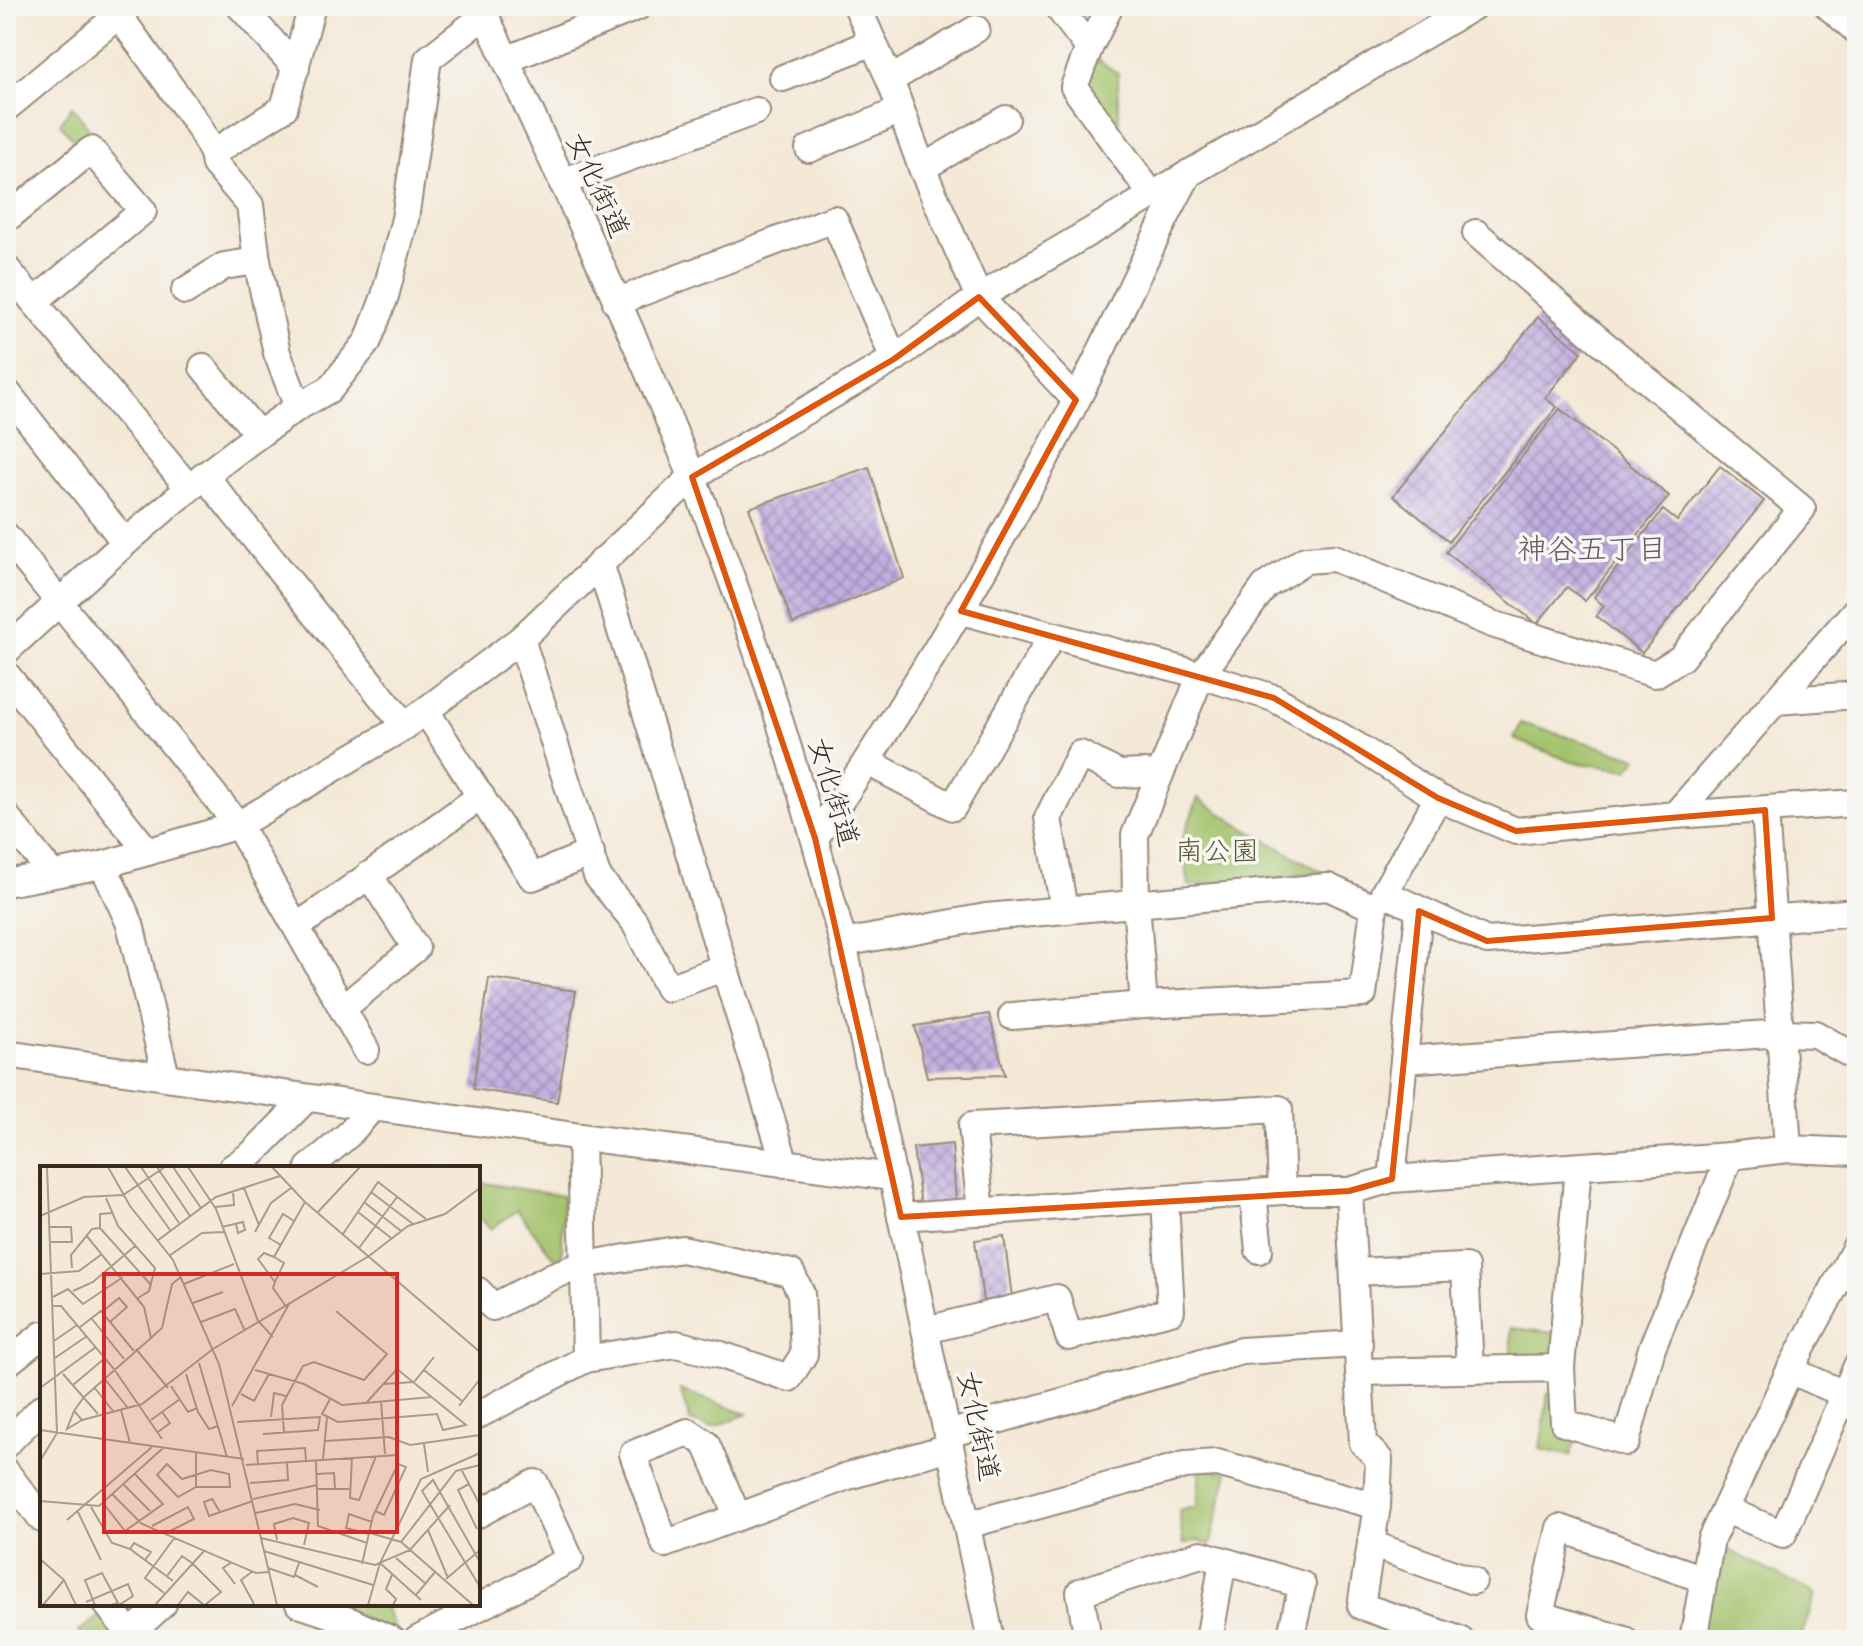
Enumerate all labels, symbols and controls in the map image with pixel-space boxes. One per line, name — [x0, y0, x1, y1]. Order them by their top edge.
street label: 女化街道 — [552, 124, 644, 246]
district label: 神谷五丁目 — [1517, 522, 1667, 576]
street label: 女化街道 — [794, 731, 874, 853]
park label: 南公園 — [1175, 826, 1259, 875]
inset map — [40, 1166, 480, 1606]
street label: 女化街道 — [943, 1366, 1015, 1486]

